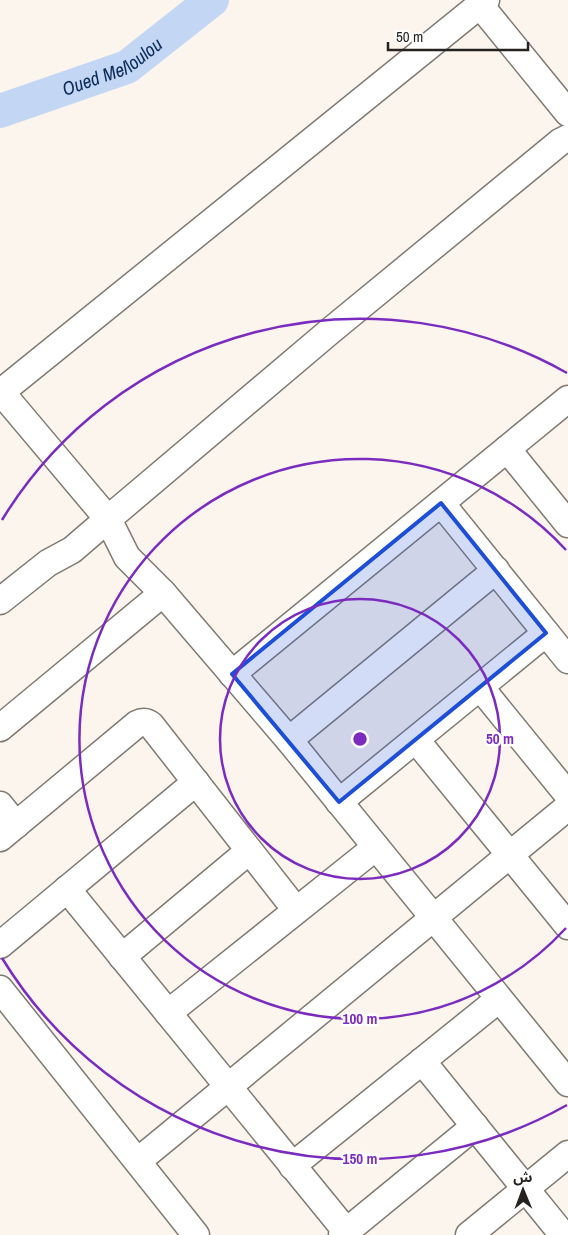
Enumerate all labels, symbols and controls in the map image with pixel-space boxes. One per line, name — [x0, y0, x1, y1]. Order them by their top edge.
scale bar — [388, 20, 528, 52]
text: 50 m — [396, 26, 423, 47]
water label: Oued Melloulou — [58, 31, 168, 102]
text: 50 m — [486, 728, 514, 749]
centre of rings — [351, 730, 369, 748]
text: 100 m — [343, 1008, 377, 1029]
text: 150 m — [343, 1148, 377, 1169]
north arrow — [498, 1165, 548, 1215]
text: ش — [513, 1168, 533, 1186]

